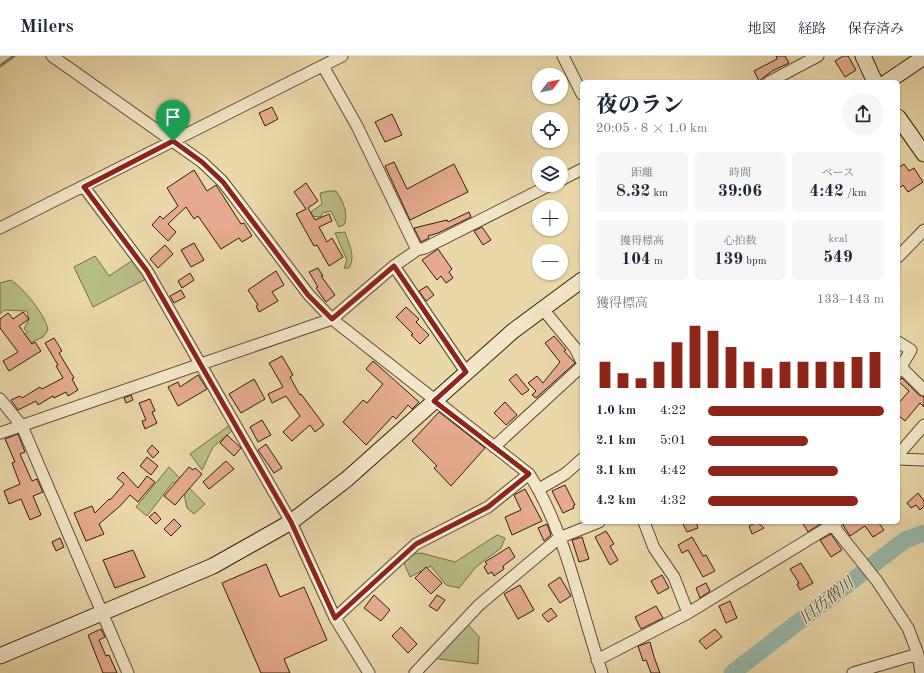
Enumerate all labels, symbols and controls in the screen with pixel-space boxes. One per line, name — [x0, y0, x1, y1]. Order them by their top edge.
text: Milers — [20, 18, 74, 37]
text: 地図 — [748, 22, 776, 36]
text: 経路 — [798, 22, 826, 36]
text: 保存済み — [848, 22, 904, 36]
north arrow — [532, 68, 568, 104]
map controls — [532, 68, 568, 280]
button: share — [842, 93, 884, 135]
text: 夜のラン — [596, 95, 684, 117]
pin — [156, 100, 190, 141]
icon: arrive — [162, 106, 184, 128]
button: locate — [532, 112, 568, 148]
text: 20:05 · 8 × 1.0 km — [596, 122, 707, 135]
button: layers — [532, 156, 568, 192]
text: 距離 — [631, 168, 653, 179]
text: 時間 — [729, 168, 751, 179]
text: ペース — [822, 168, 854, 179]
text: 8.32 — [616, 183, 650, 200]
text: 39:06 — [718, 183, 762, 200]
text: 4:42 — [810, 183, 844, 200]
text: km — [650, 188, 668, 199]
text: /km — [844, 188, 866, 199]
button: + — [532, 200, 568, 236]
text: kcal — [829, 234, 847, 245]
text: 獲得標高 — [620, 236, 664, 247]
text: 心拍数 — [724, 236, 757, 247]
button: − — [532, 244, 568, 280]
text: 549 — [823, 249, 853, 266]
text: 104 — [621, 251, 651, 268]
text: 139 — [714, 251, 743, 268]
text: m — [651, 256, 663, 267]
text: bpm — [743, 256, 766, 267]
text: 133–143 m — [817, 293, 884, 306]
text: 獲得標高 — [596, 297, 648, 310]
text: 1.0 km — [596, 404, 636, 417]
text: 4:22 — [660, 404, 686, 417]
text: 2.1 km — [596, 434, 636, 447]
text: 5:01 — [660, 434, 686, 447]
text: 3.1 km — [596, 464, 636, 477]
text: 4:42 — [660, 464, 686, 477]
text: 4.2 km — [596, 494, 636, 507]
text: 4:32 — [660, 494, 686, 507]
water label: 旧彷僧川 — [796, 573, 859, 628]

